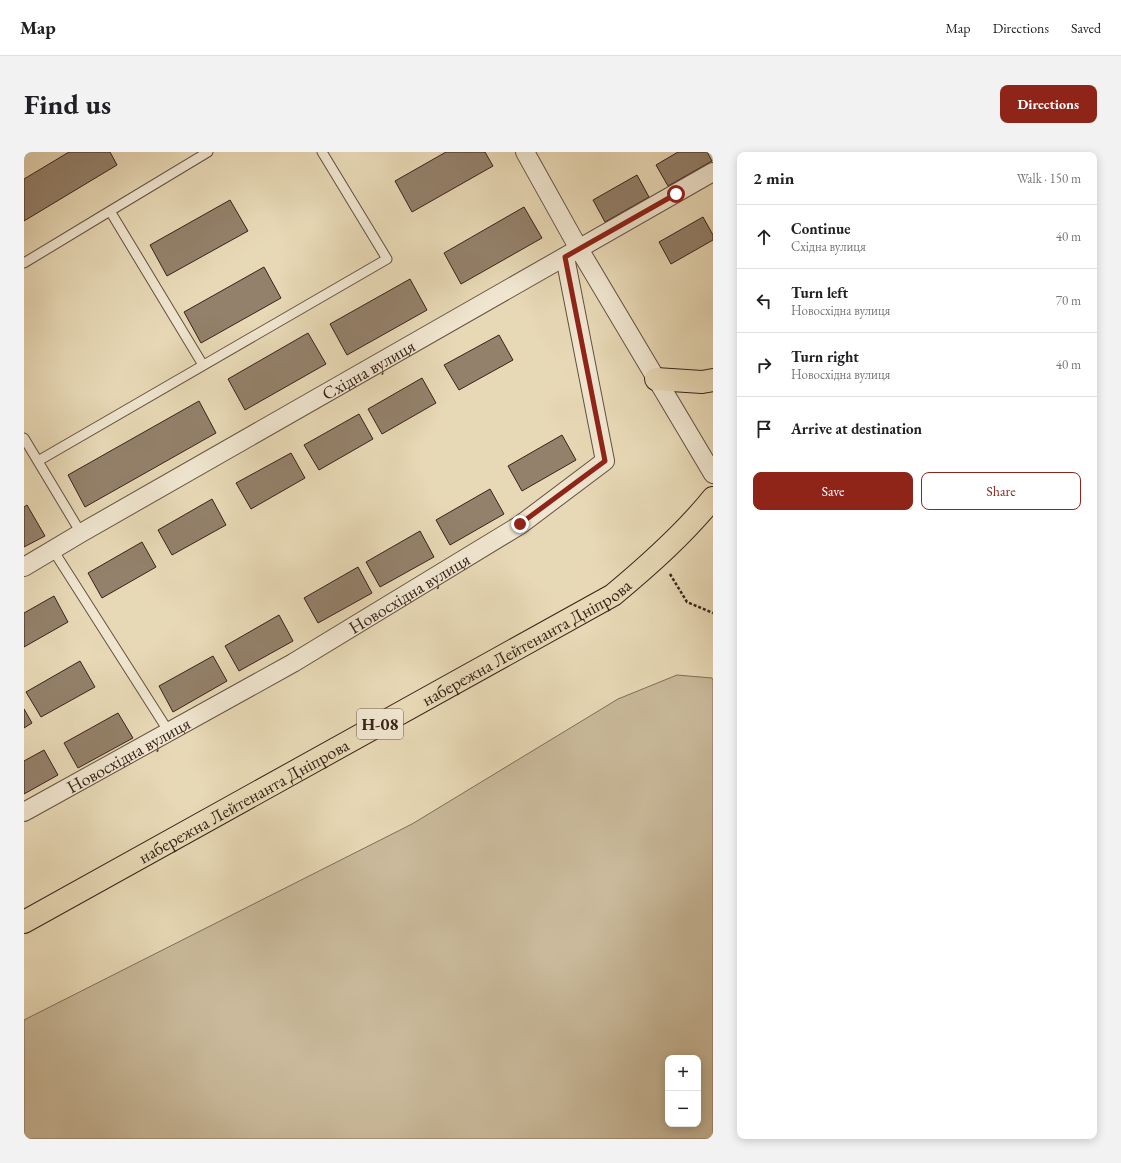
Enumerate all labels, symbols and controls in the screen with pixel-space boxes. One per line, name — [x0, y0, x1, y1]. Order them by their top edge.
text: Map — [20, 15, 56, 40]
text: Map — [945, 19, 971, 37]
text: Directions — [993, 19, 1049, 37]
text: Saved — [1071, 19, 1101, 37]
button: Directions — [1000, 85, 1097, 123]
text: Find us — [24, 86, 111, 122]
text: 2 min — [753, 167, 794, 189]
text: Walk · 150 m — [1017, 170, 1081, 187]
route start — [667, 185, 685, 203]
text: Continue — [791, 219, 851, 238]
icon: ahead — [753, 226, 775, 248]
text: 40 m — [1056, 228, 1081, 245]
text: Східна вулиця — [791, 238, 866, 255]
text: Turn left — [791, 283, 848, 302]
icon: left — [753, 290, 775, 312]
text: 70 m — [1056, 292, 1081, 309]
text: Новосхідна вулиця — [791, 302, 890, 319]
street label: Східна вулиця — [317, 333, 419, 405]
text: Turn right — [791, 347, 859, 366]
icon: right — [753, 354, 775, 376]
text: 40 m — [1056, 356, 1081, 373]
text: Новосхідна вулиця — [791, 366, 890, 383]
icon: arrive — [753, 418, 775, 440]
text: Arrive at destination — [791, 419, 922, 438]
button: Save — [753, 472, 913, 510]
button: Share — [921, 472, 1081, 510]
route end — [511, 515, 529, 533]
street label: Новосхідна вулиця — [344, 547, 474, 638]
street label: набережна Лейтенанта Дніпрова — [417, 573, 636, 711]
road number: Н-08 — [357, 709, 403, 739]
street label: Новосхідна вулиця — [62, 711, 194, 798]
street label: набережна Лейтенанта Дніпрова — [134, 732, 354, 868]
map controls — [665, 1055, 701, 1127]
button: + — [665, 1055, 701, 1091]
button: − — [665, 1091, 701, 1127]

